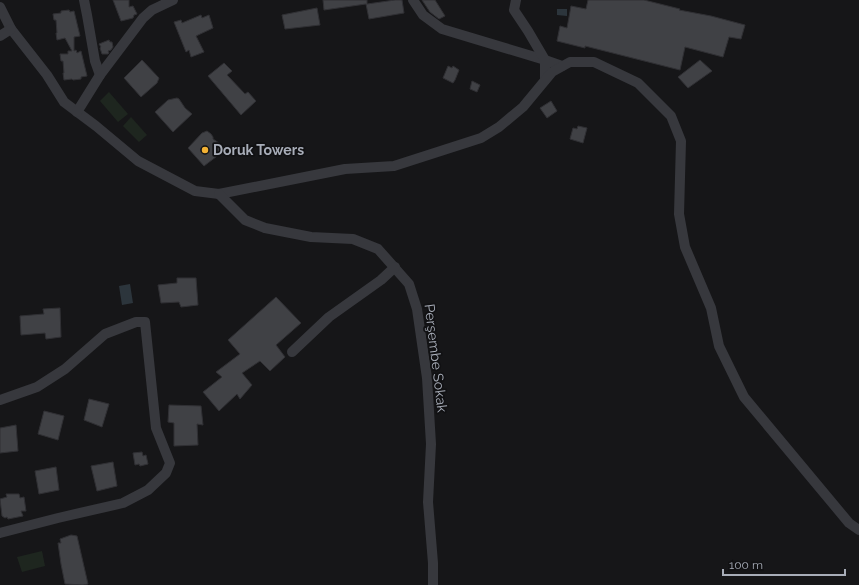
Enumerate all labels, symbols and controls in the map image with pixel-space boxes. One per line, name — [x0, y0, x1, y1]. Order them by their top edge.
place label: Doruk Towers — [213, 142, 304, 158]
marker: Doruk Towers — [200, 145, 210, 155]
street label: Perşembe Sokak — [421, 303, 451, 414]
scale bar — [723, 551, 845, 577]
text: 100 m — [729, 558, 763, 572]

